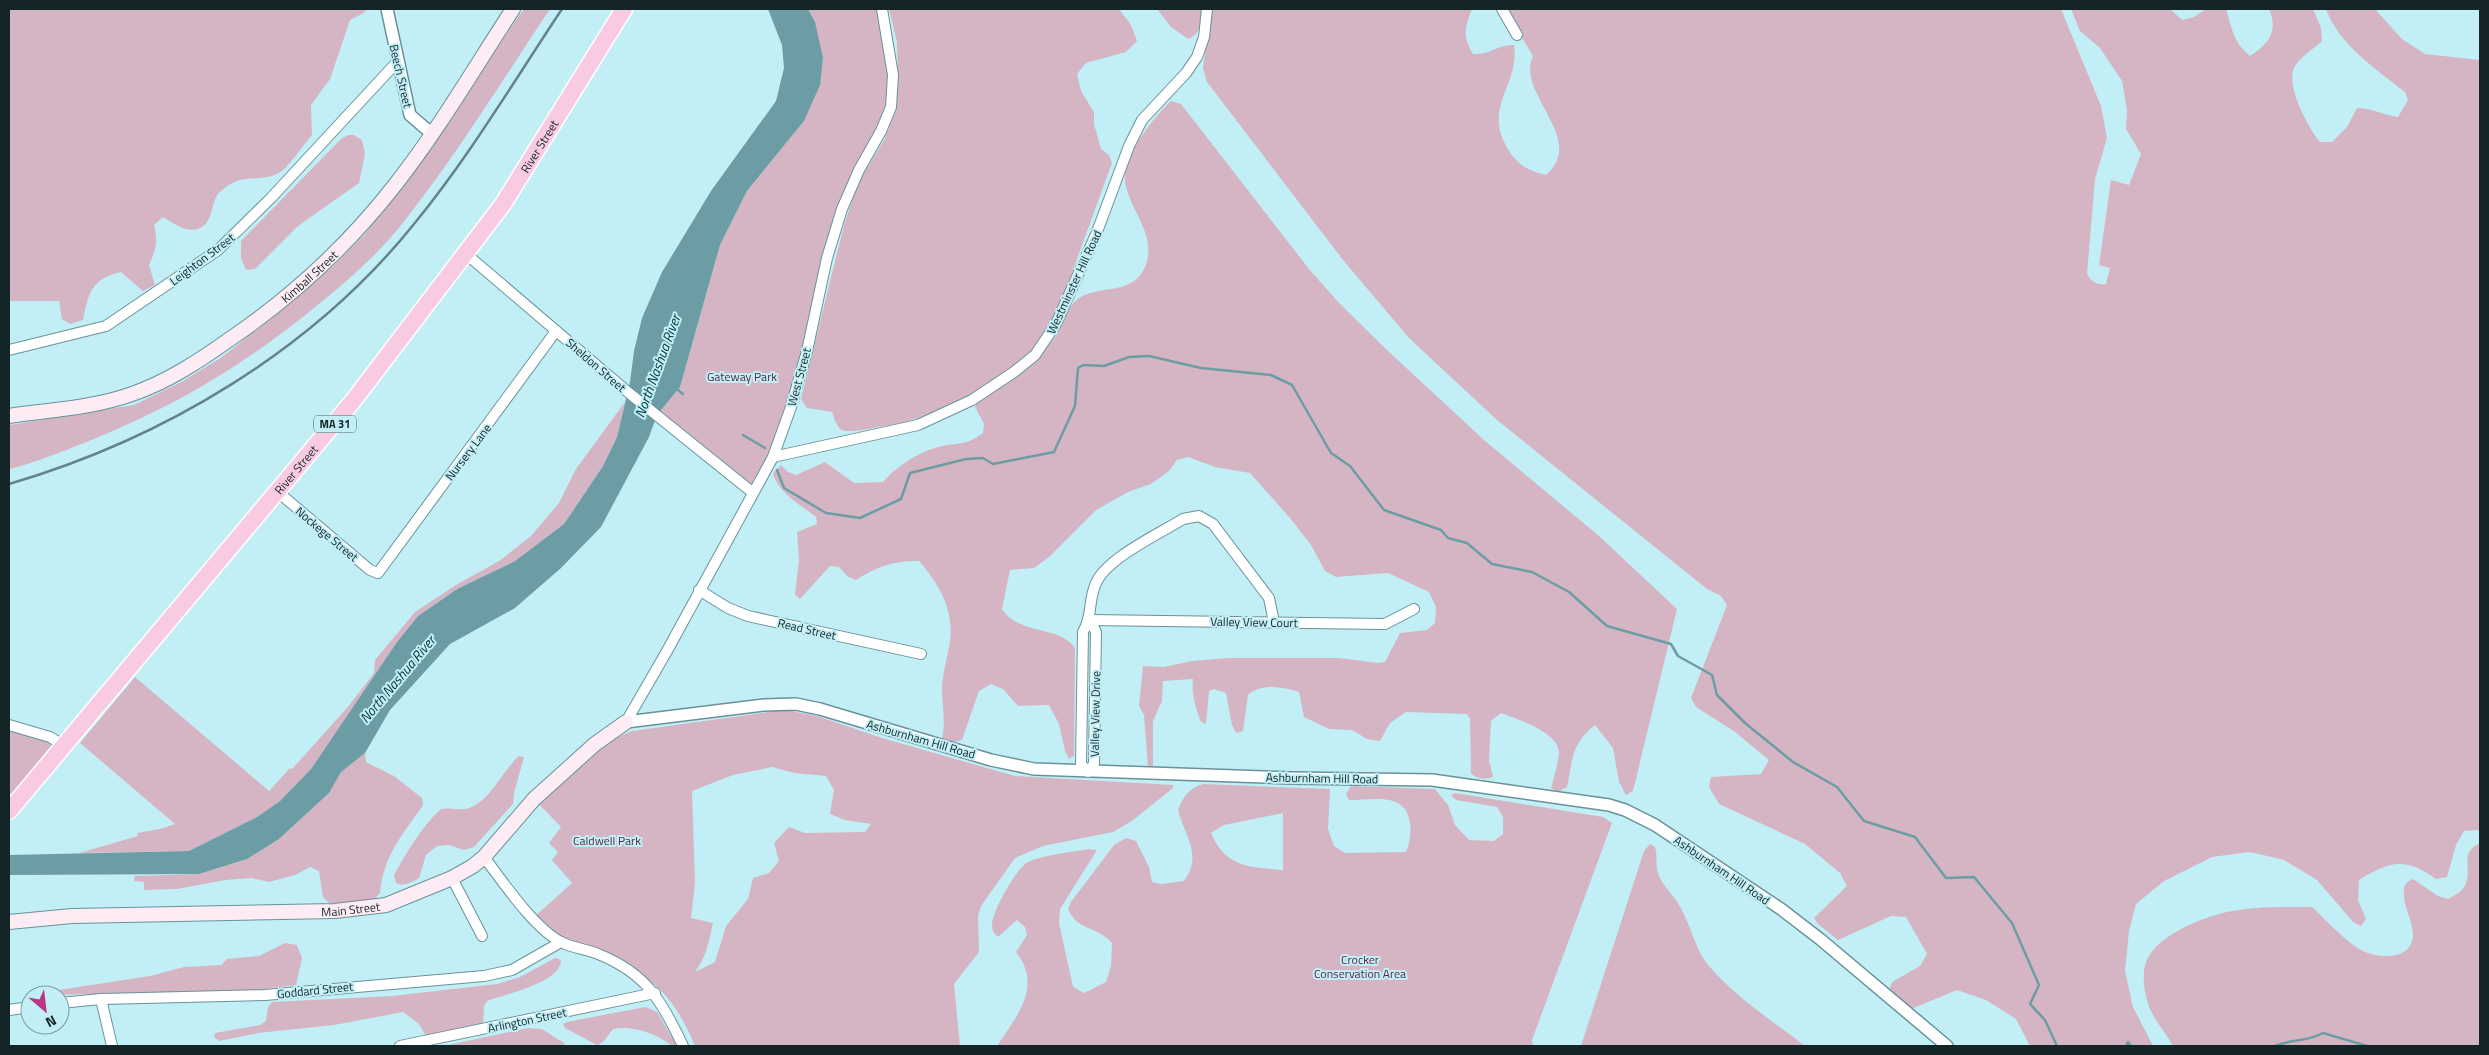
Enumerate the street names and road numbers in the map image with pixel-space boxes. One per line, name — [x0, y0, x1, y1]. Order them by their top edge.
street label: Beech Street — [384, 42, 418, 110]
street label: River Street — [515, 115, 563, 176]
street label: Westminster Hill Road — [1042, 227, 1106, 337]
street label: Leighton Street — [165, 228, 239, 290]
street label: Kimball Street — [276, 245, 342, 307]
street label: Sheldon Street — [562, 333, 631, 397]
street label: West Street — [782, 345, 816, 408]
road number: MA 31 — [314, 416, 356, 432]
street label: Nursery Lane — [440, 419, 496, 485]
street label: River Street — [269, 440, 323, 498]
street label: Nockege Street — [291, 502, 363, 567]
street label: Valley View Court — [1210, 612, 1299, 632]
street label: Read Street — [776, 613, 839, 645]
street label: Valley View Drive — [1085, 671, 1105, 757]
street label: Ashburnham Hill Road — [864, 714, 978, 764]
street label: Ashburnham Hill Road — [1266, 768, 1378, 788]
street label: Ashburnham Hill Road — [1670, 831, 1774, 909]
street label: Main Street — [321, 896, 382, 921]
street label: Goddard Street — [276, 976, 355, 1003]
street label: Arlington Street — [486, 1002, 569, 1038]

